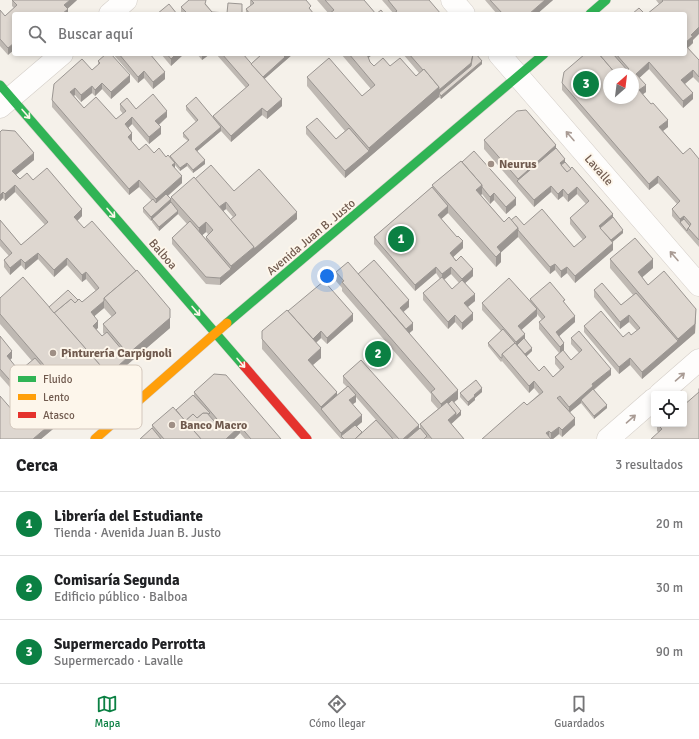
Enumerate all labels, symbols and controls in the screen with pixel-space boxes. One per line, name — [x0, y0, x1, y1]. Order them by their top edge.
search box — [12, 12, 687, 56]
icon: search — [26, 23, 48, 45]
text: Buscar aquí — [58, 25, 133, 43]
north arrow — [603, 68, 639, 104]
pin: 3 — [573, 69, 599, 99]
one-way arrow — [21, 109, 30, 120]
one-way arrow — [566, 131, 575, 141]
street label: Lavalle — [581, 152, 616, 189]
place label: Neurus — [499, 157, 537, 172]
marker: Neurus — [486, 159, 496, 169]
street label: Avenida Juan B. Justo — [264, 196, 359, 279]
one-way arrow — [106, 207, 115, 218]
pin: 1 — [388, 224, 414, 254]
street label: Balboa — [145, 236, 180, 273]
one-way arrow — [669, 250, 678, 261]
your location — [317, 266, 337, 286]
one-way arrow — [191, 305, 200, 315]
pin: 2 — [365, 339, 391, 369]
place label: Pinturería Carpignoli — [61, 346, 172, 361]
marker: Pinturería Carpignoli — [48, 348, 58, 358]
one-way arrow — [237, 357, 246, 368]
legend — [10, 365, 142, 429]
text: Fluido — [43, 373, 73, 386]
one-way arrow — [674, 373, 685, 382]
text: Lento — [43, 391, 70, 404]
map controls — [651, 391, 687, 427]
button: locate — [651, 391, 687, 427]
text: Atasco — [43, 409, 75, 422]
one-way arrow — [626, 415, 636, 424]
place label: Banco Macro — [180, 418, 247, 433]
marker: Banco Macro — [167, 420, 177, 430]
text: Cerca — [16, 455, 58, 476]
text: 3 resultados — [615, 457, 683, 473]
text: Librería del Estudiante — [54, 507, 203, 525]
text: 1 — [25, 516, 33, 532]
text: 20 m — [656, 516, 683, 532]
text: Tienda · Avenida Juan B. Justo — [54, 525, 221, 541]
text: Comisaría Segunda — [54, 571, 180, 589]
text: 2 — [25, 580, 33, 596]
text: 30 m — [656, 580, 683, 596]
text: Edificio público · Balboa — [54, 589, 188, 605]
text: Supermercado Perrotta — [54, 635, 206, 653]
text: 3 — [25, 644, 33, 660]
text: 90 m — [656, 644, 683, 660]
text: Supermercado · Lavalle — [54, 653, 183, 669]
tab: Mapa — [94, 693, 120, 730]
tab: Cómo llegar — [309, 693, 365, 730]
tab: Guardados — [554, 693, 605, 730]

